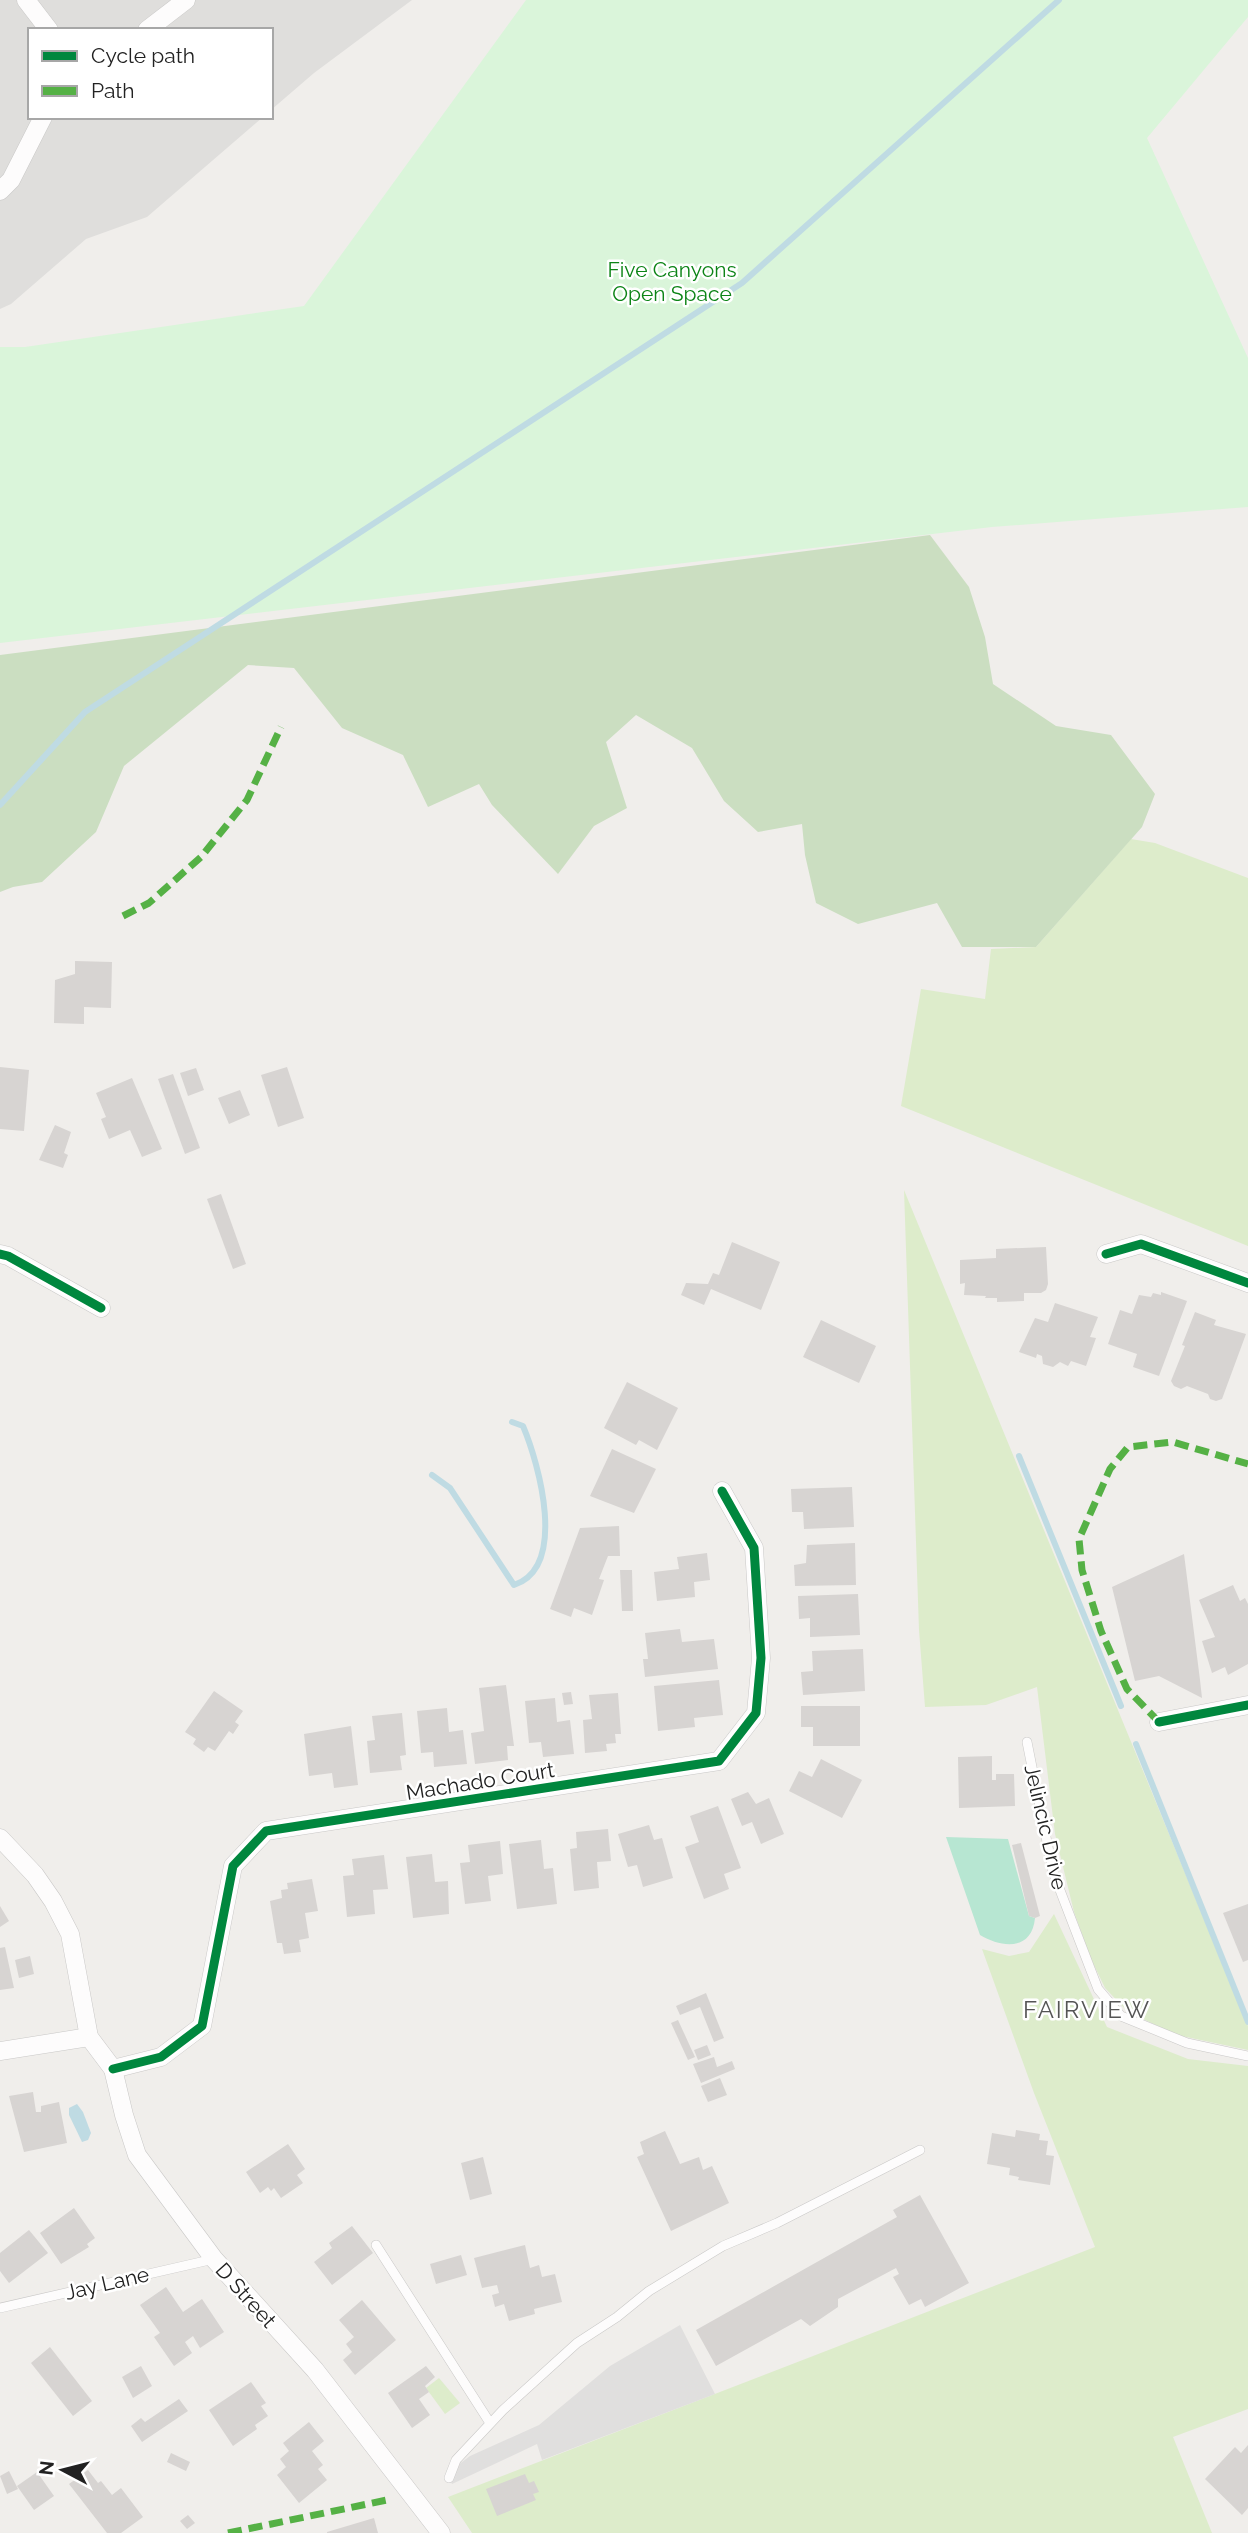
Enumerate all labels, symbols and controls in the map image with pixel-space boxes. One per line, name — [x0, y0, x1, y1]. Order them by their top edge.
legend — [28, 28, 273, 119]
text: Cycle path — [91, 43, 195, 68]
text: Path — [91, 78, 135, 103]
park label: Five Canyons Open Space — [607, 257, 737, 306]
street label: Machado Court — [404, 1757, 556, 1805]
street label: Jelincic Drive — [1019, 1762, 1073, 1892]
district label: FAIRVIEW — [1023, 1995, 1151, 2024]
street label: D Street — [210, 2257, 282, 2333]
street label: Jay Lane — [63, 2261, 151, 2305]
north arrow — [28, 2435, 98, 2505]
text: N — [34, 2459, 58, 2476]

